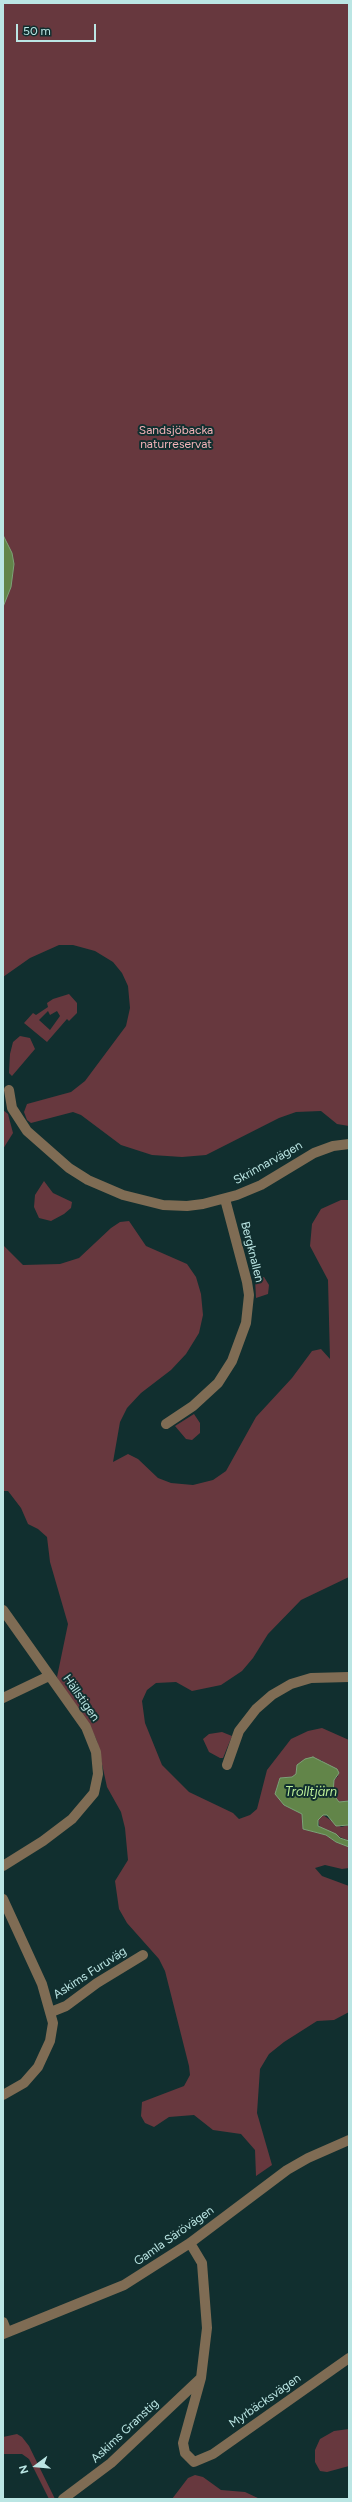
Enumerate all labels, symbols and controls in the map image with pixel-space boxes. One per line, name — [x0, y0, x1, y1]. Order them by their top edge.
scale bar — [18, 16, 98, 42]
text: 50 m — [23, 24, 51, 38]
park label: Sandsjöbacka naturreservat — [139, 423, 213, 451]
street label: Skrinnarvägen — [231, 1138, 305, 1188]
street label: Bergknallen — [237, 1220, 267, 1284]
street label: Hällstigen — [60, 1672, 102, 1724]
water label: Trolltjärn — [285, 1784, 337, 1800]
street label: Askims Furuväg — [51, 1944, 129, 2002]
street label: Gamla Särövägen — [131, 2203, 217, 2269]
street label: Myrbäcksvägen — [226, 2371, 304, 2431]
street label: Askims Granstig — [88, 2396, 162, 2466]
north arrow — [16, 2446, 56, 2486]
text: N — [17, 2464, 31, 2475]

